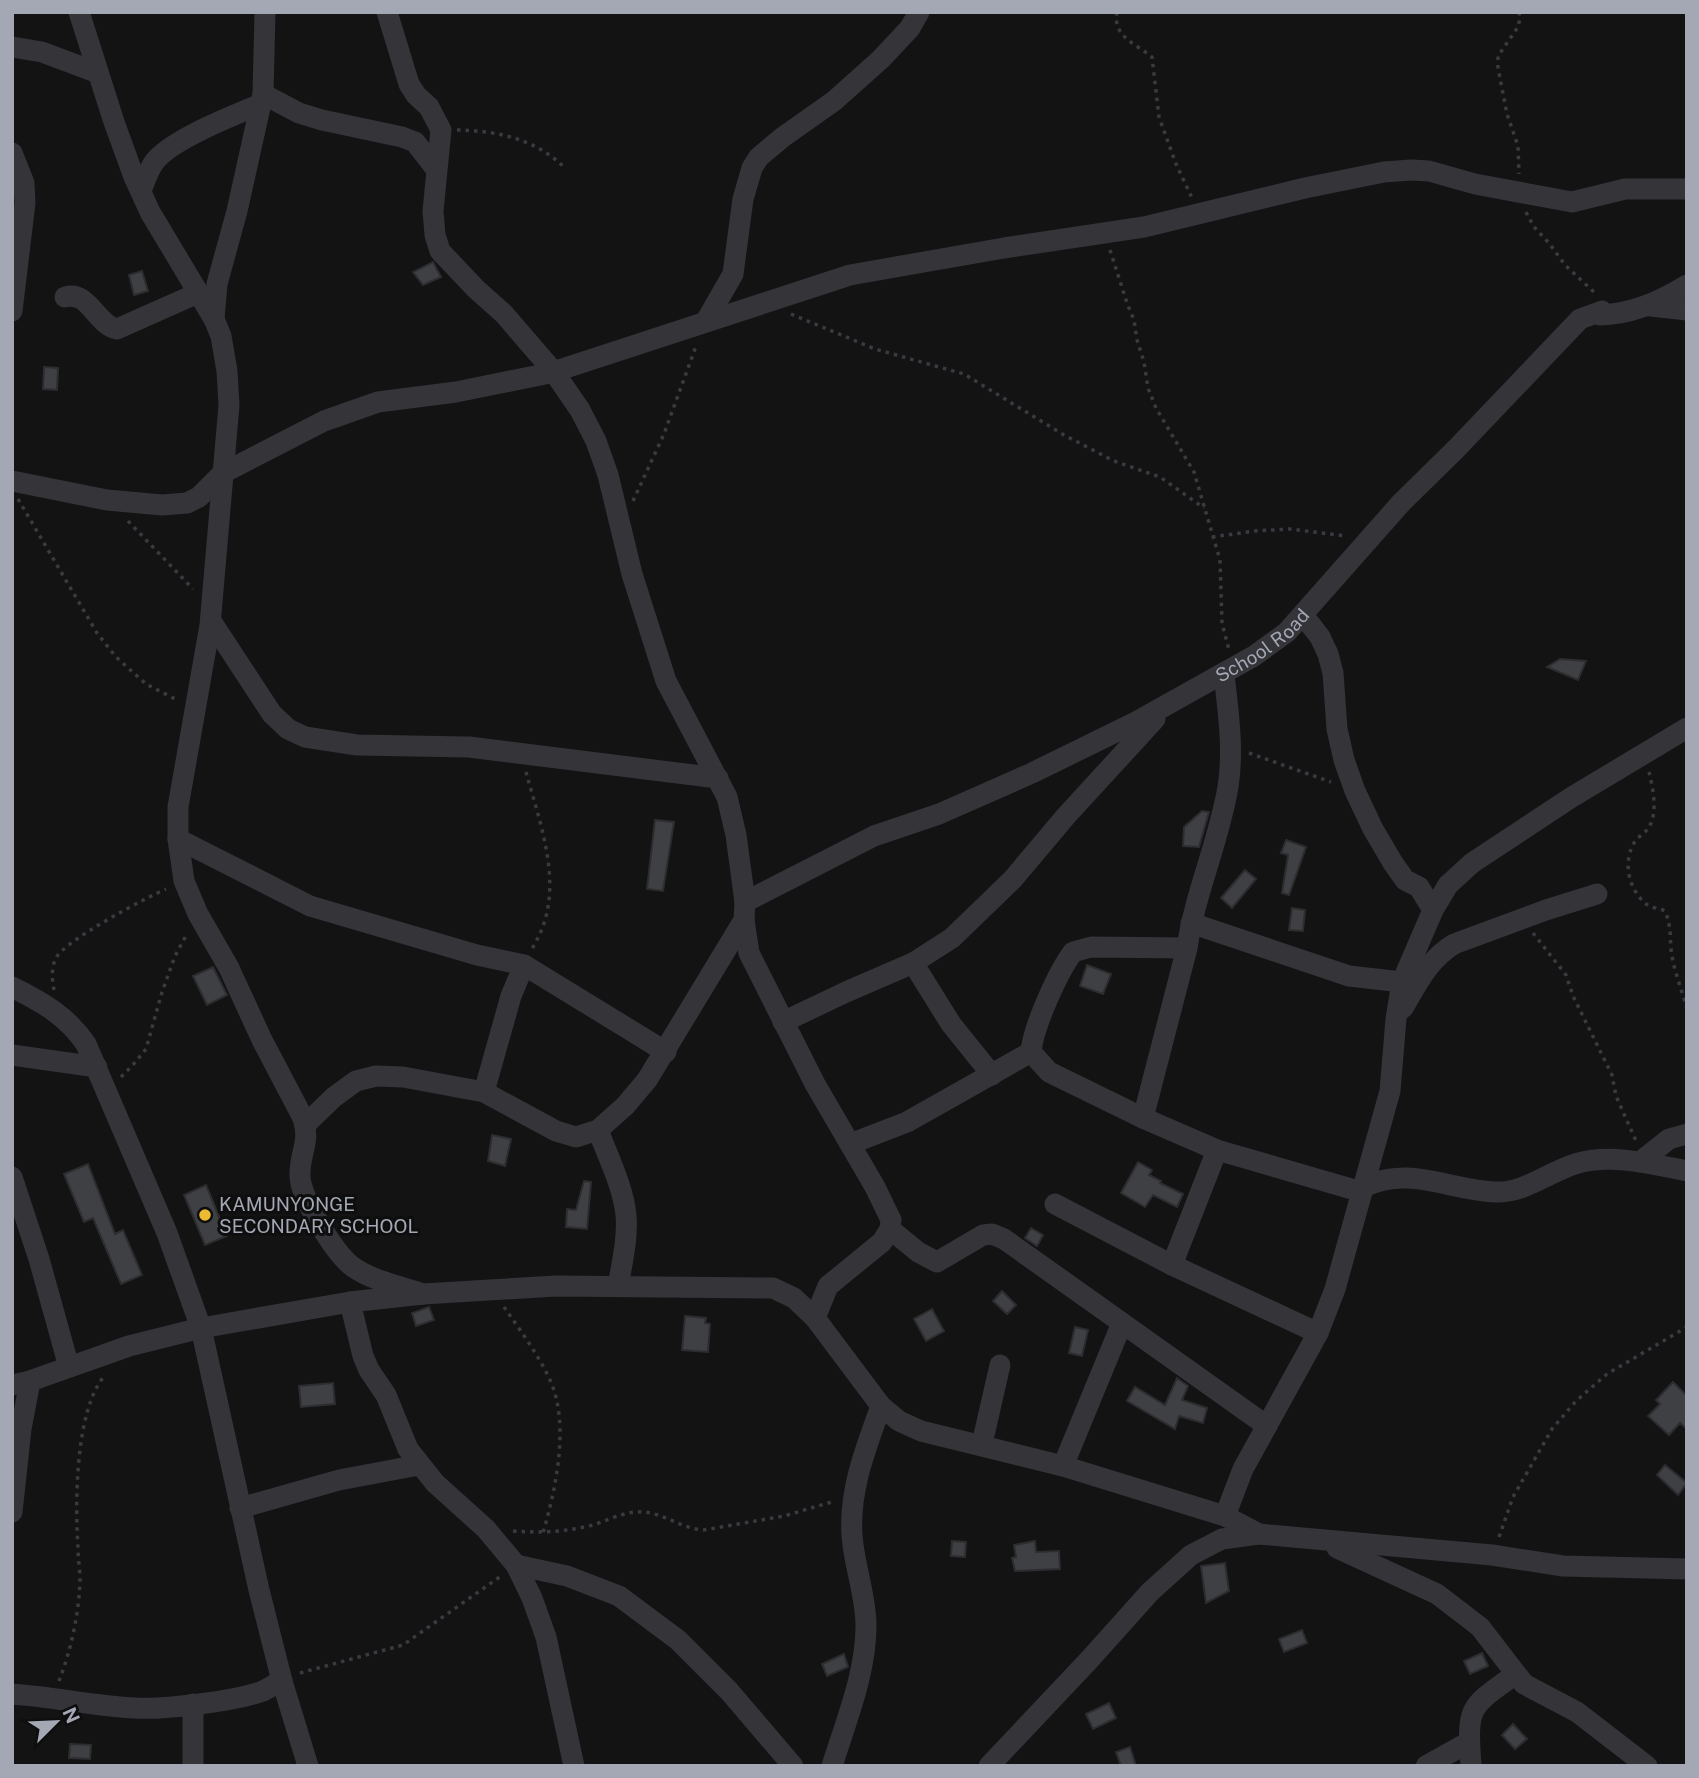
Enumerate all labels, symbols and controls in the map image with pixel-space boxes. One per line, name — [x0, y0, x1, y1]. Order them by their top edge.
street label: School Road — [1211, 604, 1313, 686]
place label: KAMUNYONGE SECONDARY SCHOOL — [219, 1193, 418, 1237]
marker: KAMUNYONGE SECONDARY SCHOOL — [197, 1207, 213, 1223]
north arrow — [21, 1687, 91, 1757]
text: N — [58, 1704, 85, 1726]

